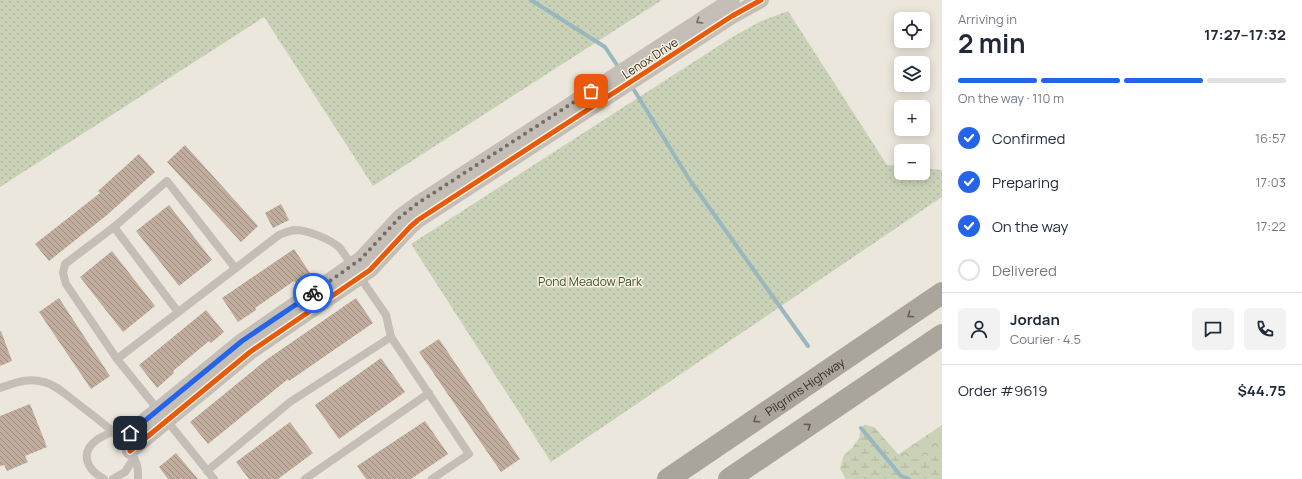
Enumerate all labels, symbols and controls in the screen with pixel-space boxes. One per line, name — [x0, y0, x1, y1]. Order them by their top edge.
text: Arriving in — [958, 10, 1017, 28]
map controls — [894, 12, 930, 180]
button: locate — [894, 12, 930, 48]
one-way arrow — [696, 16, 703, 24]
text: 17:27–17:32 — [1204, 24, 1286, 45]
text: 2 min — [958, 25, 1026, 61]
street label: Lenox Drive — [619, 33, 681, 83]
button: layers — [894, 56, 930, 92]
pin — [574, 74, 608, 108]
icon: bag — [580, 80, 602, 102]
text: On the way · 110 m — [958, 89, 1064, 107]
button: + — [894, 100, 930, 136]
icon: check — [958, 127, 980, 149]
text: Confirmed — [992, 128, 1065, 149]
text: 16:57 — [1255, 129, 1286, 147]
button: − — [894, 144, 930, 180]
icon: check — [958, 171, 980, 193]
text: Preparing — [992, 172, 1059, 193]
text: 17:03 — [1255, 173, 1286, 191]
icon: check — [958, 215, 980, 237]
text: On the way — [992, 216, 1068, 237]
text: 17:22 — [1256, 217, 1286, 235]
text: Delivered — [992, 260, 1057, 281]
courier — [293, 273, 333, 313]
park label: Pond Meadow Park — [538, 273, 643, 290]
icon: bike — [302, 282, 324, 304]
button: person — [958, 308, 1000, 350]
button: chat — [1192, 308, 1234, 350]
button: phone — [1244, 308, 1286, 350]
text: Jordan — [1010, 309, 1060, 330]
one-way arrow — [907, 310, 914, 318]
text: Courier · 4.5 — [1010, 330, 1081, 348]
street label: Pilgrims Highway — [761, 353, 848, 419]
text: Order #9619 — [958, 380, 1048, 401]
text: $44.75 — [1237, 380, 1286, 401]
one-way arrow — [753, 415, 760, 422]
pin — [113, 416, 147, 450]
icon: home — [119, 422, 141, 444]
one-way arrow — [804, 423, 811, 431]

